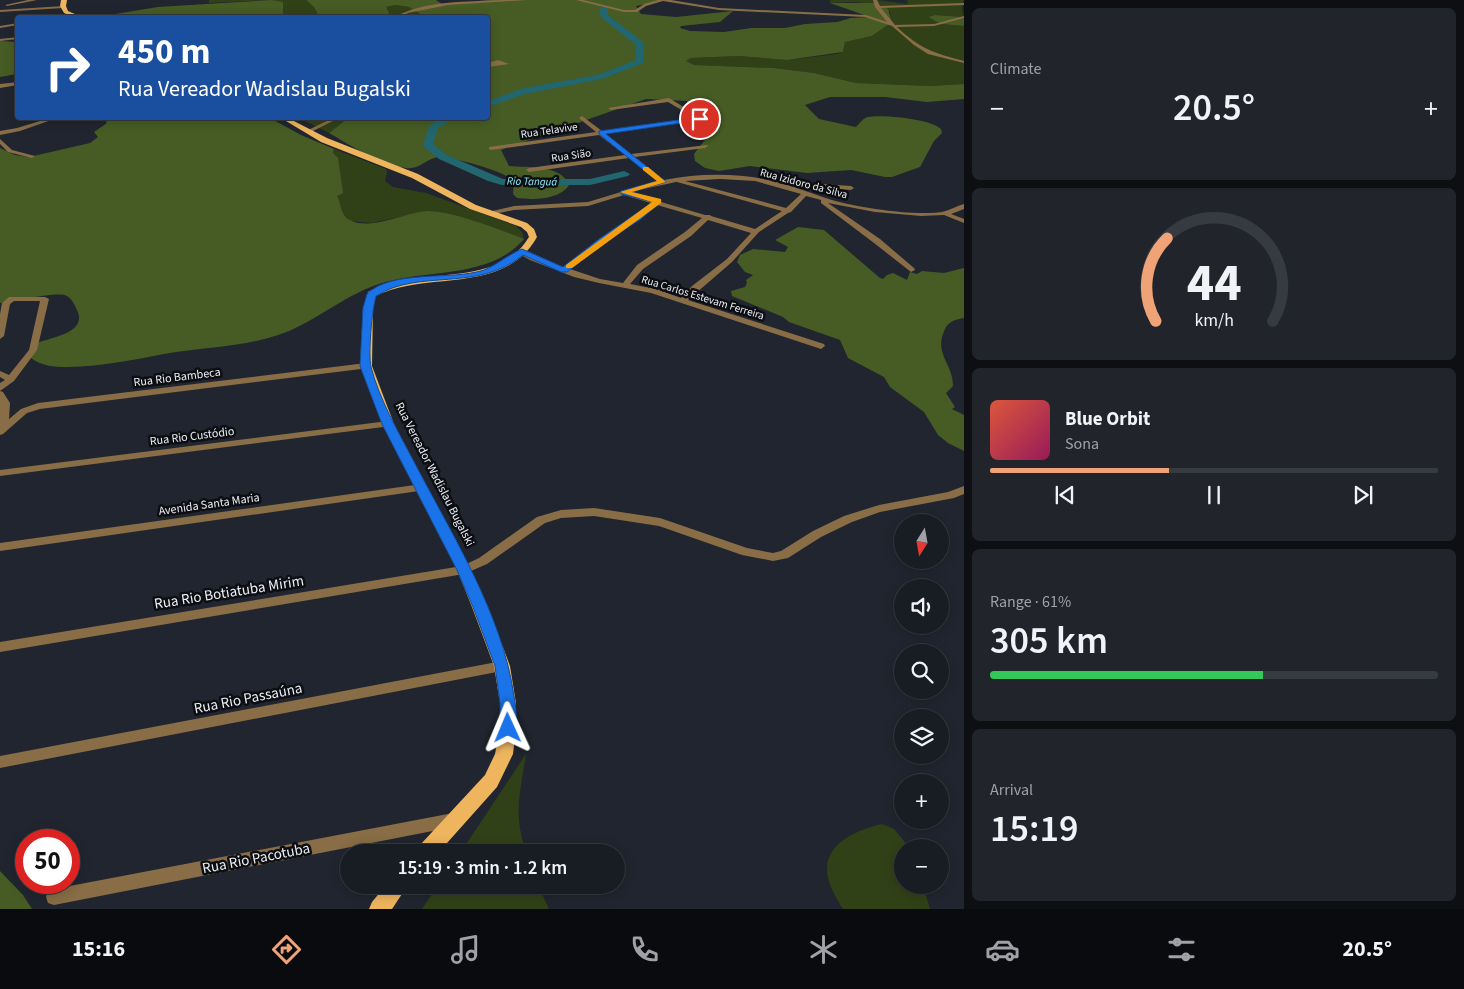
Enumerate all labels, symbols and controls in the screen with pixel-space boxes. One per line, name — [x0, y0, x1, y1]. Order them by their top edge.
text: 450 m — [118, 27, 210, 77]
icon: right — [35, 35, 100, 100]
text: Climate — [990, 58, 1041, 80]
text: Rua Vereador Wadislau Bugalski — [118, 73, 411, 105]
text: 20.5° — [1173, 81, 1255, 135]
text: − — [990, 89, 1004, 129]
text: + — [1424, 89, 1438, 129]
pin — [679, 98, 721, 140]
icon: arrive — [686, 105, 714, 133]
street label: Rua Telavive — [520, 119, 579, 142]
street label: Rua Sião — [550, 145, 592, 166]
street label: Rua Izidoro da Silva — [759, 165, 849, 202]
water label: Rio Tanguá — [507, 174, 557, 189]
text: 44 — [1187, 247, 1241, 321]
street label: Rua Carlos Estevam Ferreira — [640, 272, 766, 323]
text: km/h — [1194, 308, 1234, 333]
street label: Rua Rio Bambeca — [133, 364, 222, 391]
street label: Rua Vereador Wadislau Bugalski — [391, 399, 478, 549]
text: Blue Orbit — [1065, 406, 1150, 433]
street label: Rua Rio Custódio — [149, 423, 235, 450]
text: Sona — [1065, 433, 1099, 455]
icon: previous — [1051, 481, 1079, 509]
icon: pause — [1200, 481, 1228, 509]
icon: next — [1349, 481, 1377, 509]
street label: Avenida Santa Maria — [157, 489, 261, 520]
north arrow — [894, 514, 949, 569]
map controls — [894, 514, 949, 894]
street label: Rua Rio Botiatuba Mirim — [153, 570, 305, 615]
button: sound — [894, 579, 949, 634]
text: Range · 61% — [990, 591, 1071, 613]
text: 305 km — [990, 614, 1108, 668]
button: search — [894, 644, 949, 699]
street label: Rua Rio Passaúna — [192, 678, 304, 719]
position arrow — [481, 701, 533, 753]
button: layers — [894, 709, 949, 764]
button: + — [894, 774, 949, 829]
text: Arrival — [990, 779, 1033, 801]
text: 15:19 — [990, 802, 1078, 856]
speed limit sign: 50 — [15, 829, 80, 894]
street label: Rua Rio Pacotuba — [200, 838, 312, 879]
button: − — [894, 839, 949, 894]
text: 15:19 · 3 min · 1.2 km — [398, 855, 567, 882]
icon: directions — [269, 932, 304, 967]
icon: music — [448, 932, 483, 967]
icon: phone — [627, 932, 662, 967]
icon: climate — [806, 932, 841, 967]
icon: car — [985, 932, 1020, 967]
icon: filters — [1164, 932, 1199, 967]
text: 15:16 — [72, 933, 125, 965]
text: 20.5° — [1342, 933, 1392, 965]

